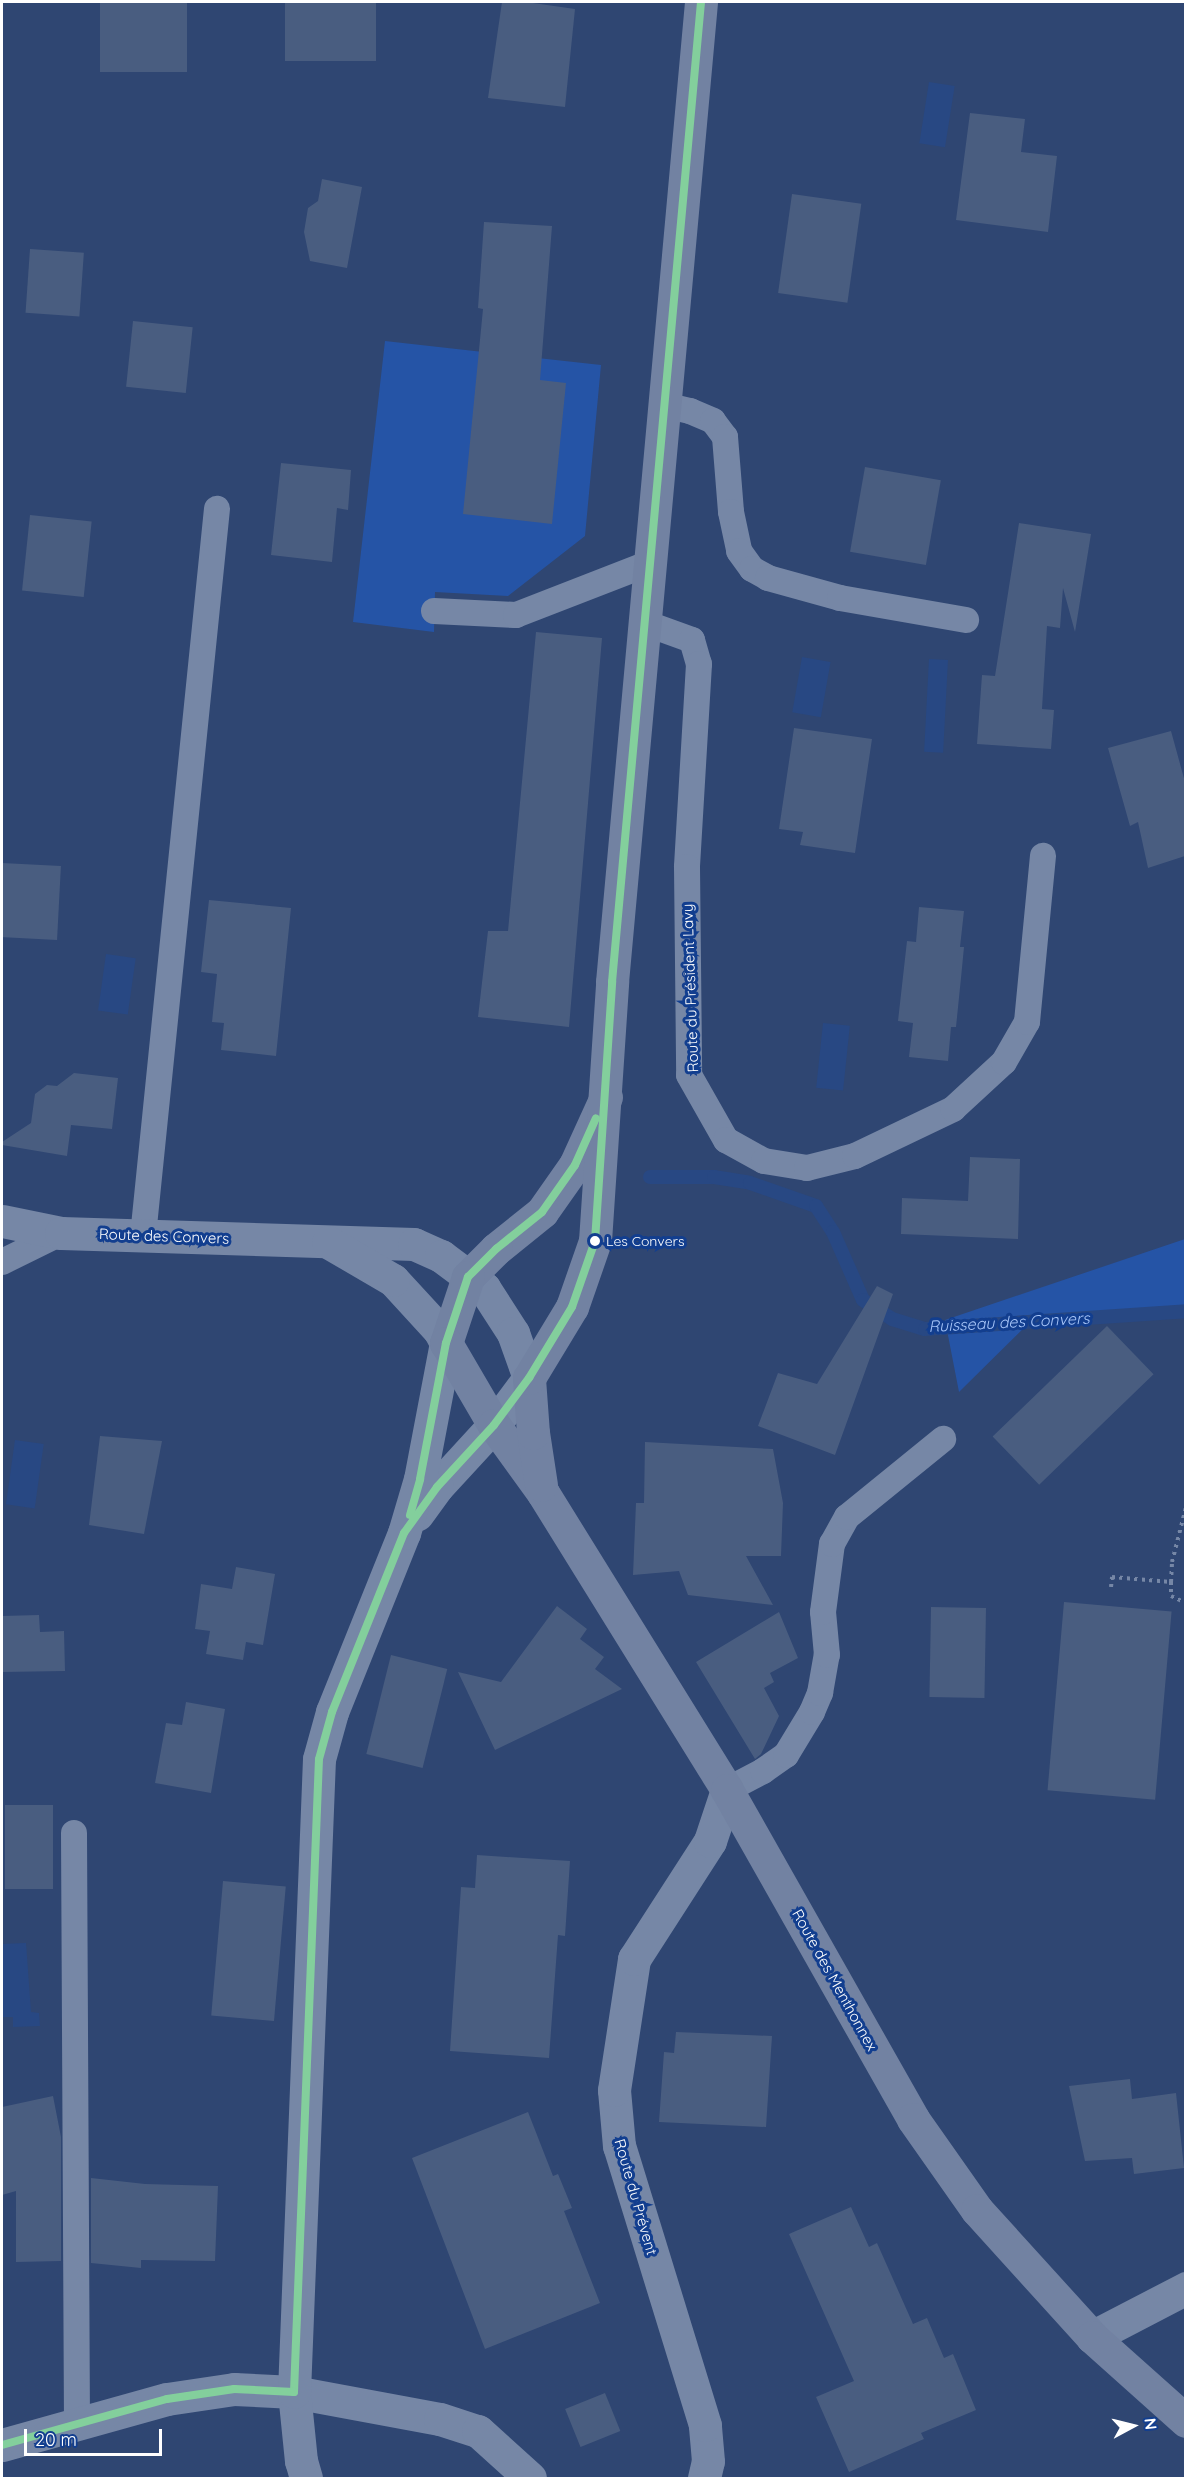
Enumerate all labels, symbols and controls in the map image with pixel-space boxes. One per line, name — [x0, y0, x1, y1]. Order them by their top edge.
street label: Route du Président Lavy — [678, 903, 702, 1073]
street label: Route des Convers — [99, 1225, 229, 1247]
place label: Les Convers — [606, 1233, 685, 1249]
marker: Les Convers — [589, 1235, 601, 1247]
water label: Ruisseau des Convers — [928, 1308, 1090, 1336]
street label: Route des Menthonnex — [789, 1906, 881, 2054]
street label: Route du Prévent — [611, 2137, 661, 2257]
north arrow — [1103, 2396, 1163, 2456]
scale bar — [27, 2417, 165, 2455]
text: N — [1140, 2417, 1162, 2431]
text: 20 m — [35, 2428, 77, 2451]

